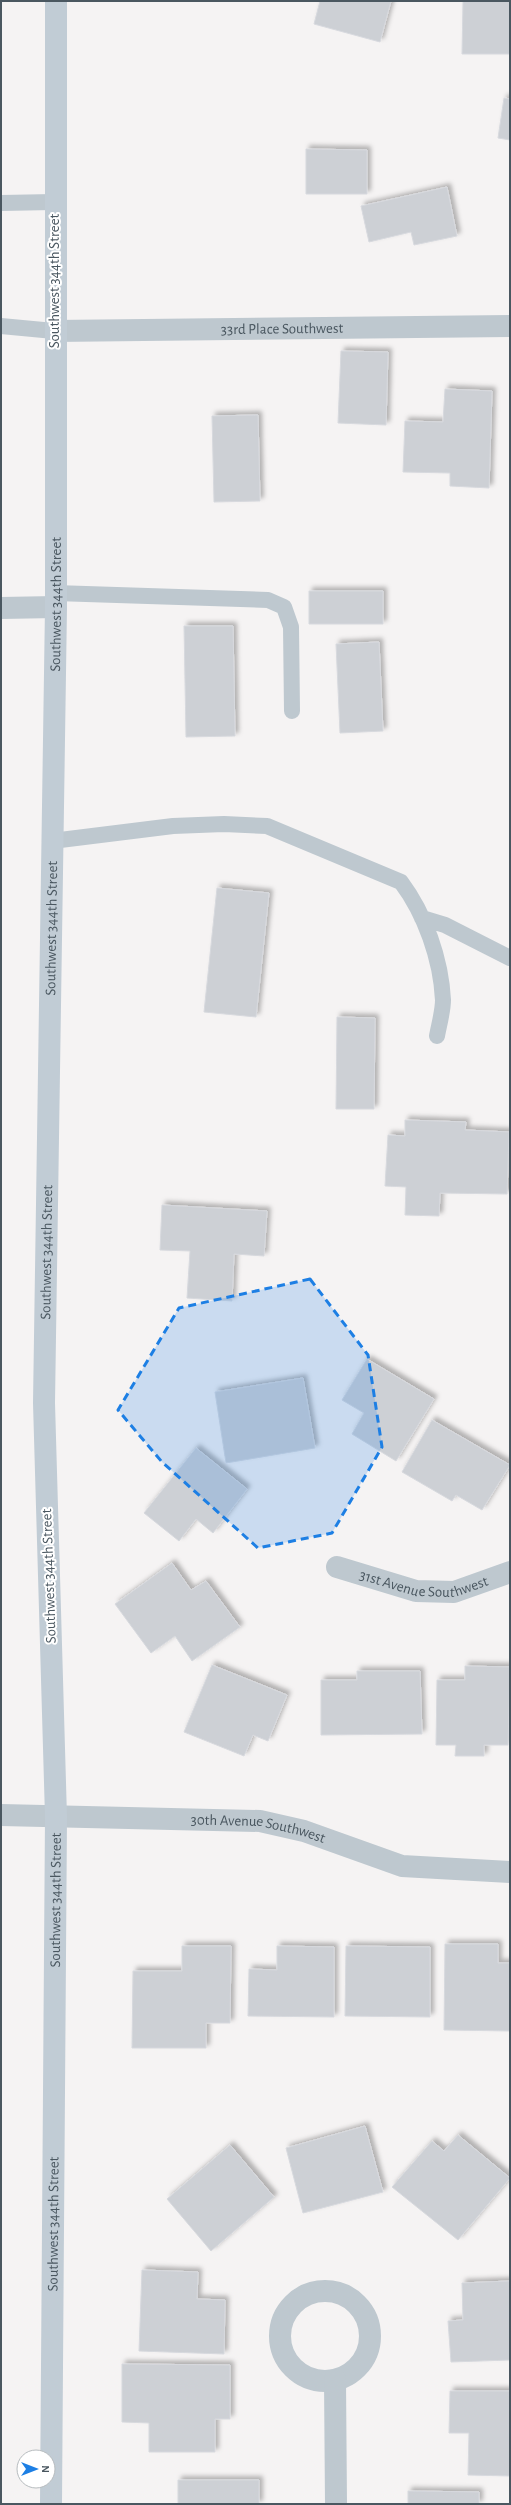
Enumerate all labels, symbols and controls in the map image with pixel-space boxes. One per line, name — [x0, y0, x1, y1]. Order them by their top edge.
street label: Southwest 344th Street — [47, 213, 62, 348]
street label: 33rd Place Southwest — [221, 320, 343, 337]
street label: Southwest 344th Street — [48, 537, 64, 672]
street label: Southwest 344th Street — [43, 860, 60, 996]
street label: Southwest 344th Street — [38, 1184, 55, 1320]
street label: Southwest 344th Street — [39, 1508, 59, 1644]
street label: 31st Avenue Southwest — [358, 1567, 490, 1600]
street label: 30th Avenue Southwest — [190, 1812, 328, 1846]
street label: Southwest 344th Street — [47, 1832, 63, 1968]
street label: Southwest 344th Street — [45, 2156, 61, 2292]
north arrow — [16, 2449, 56, 2489]
text: N — [40, 2465, 51, 2473]

